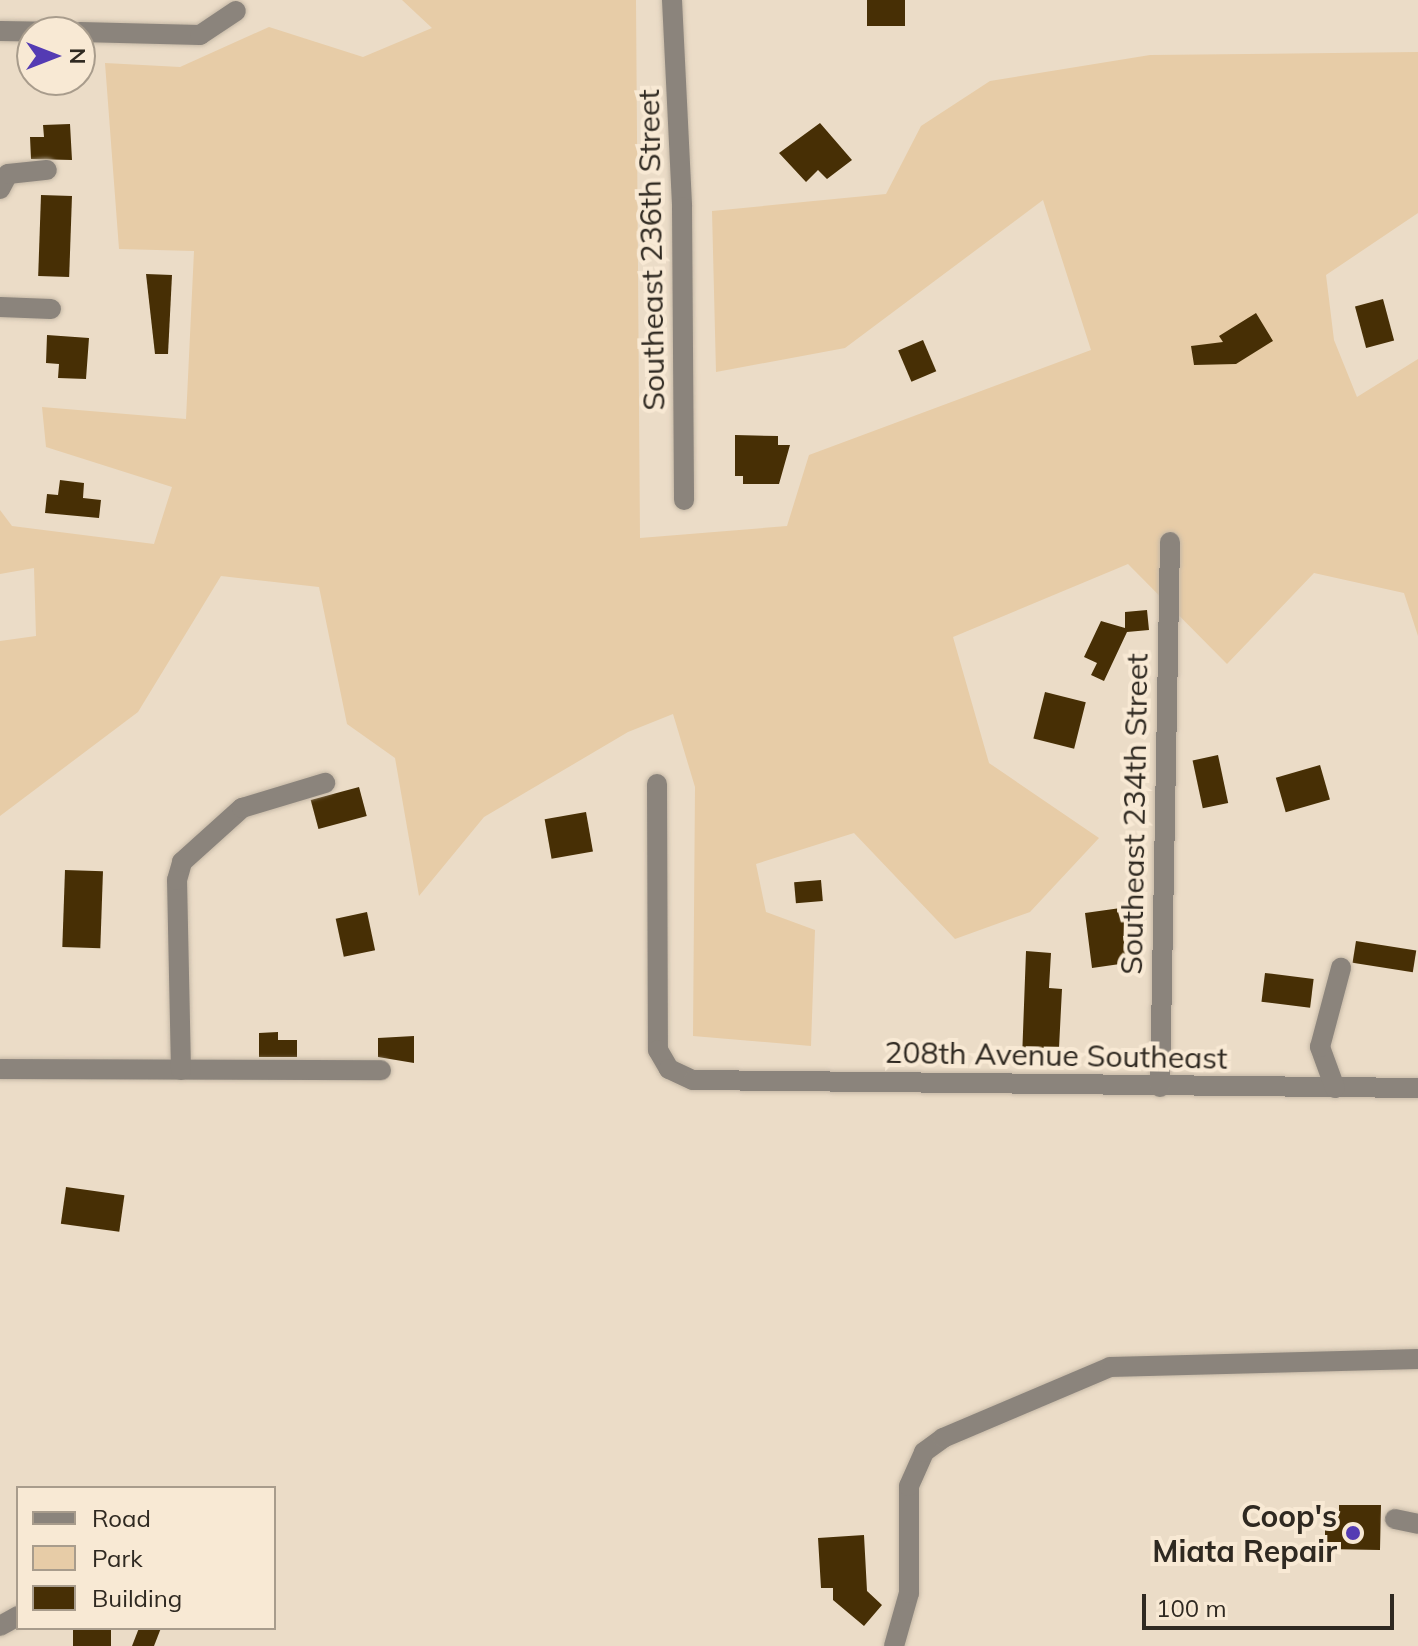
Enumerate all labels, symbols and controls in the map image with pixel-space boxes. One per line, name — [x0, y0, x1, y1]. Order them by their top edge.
north arrow — [16, 16, 96, 96]
text: N — [64, 48, 92, 64]
street label: Southeast 236th Street — [630, 89, 672, 411]
street label: Southeast 234th Street — [1113, 653, 1155, 975]
street label: 208th Avenue Southeast — [884, 1034, 1228, 1076]
legend — [16, 1486, 276, 1630]
place label: Coop's Miata Repair — [1152, 1498, 1337, 1568]
text: Road — [92, 1503, 151, 1533]
marker: Coop's Miata Repair — [1344, 1524, 1362, 1542]
text: Park — [92, 1543, 143, 1573]
scale bar — [1146, 1578, 1398, 1628]
text: Building — [92, 1583, 182, 1613]
text: 100 m — [1156, 1593, 1227, 1623]

